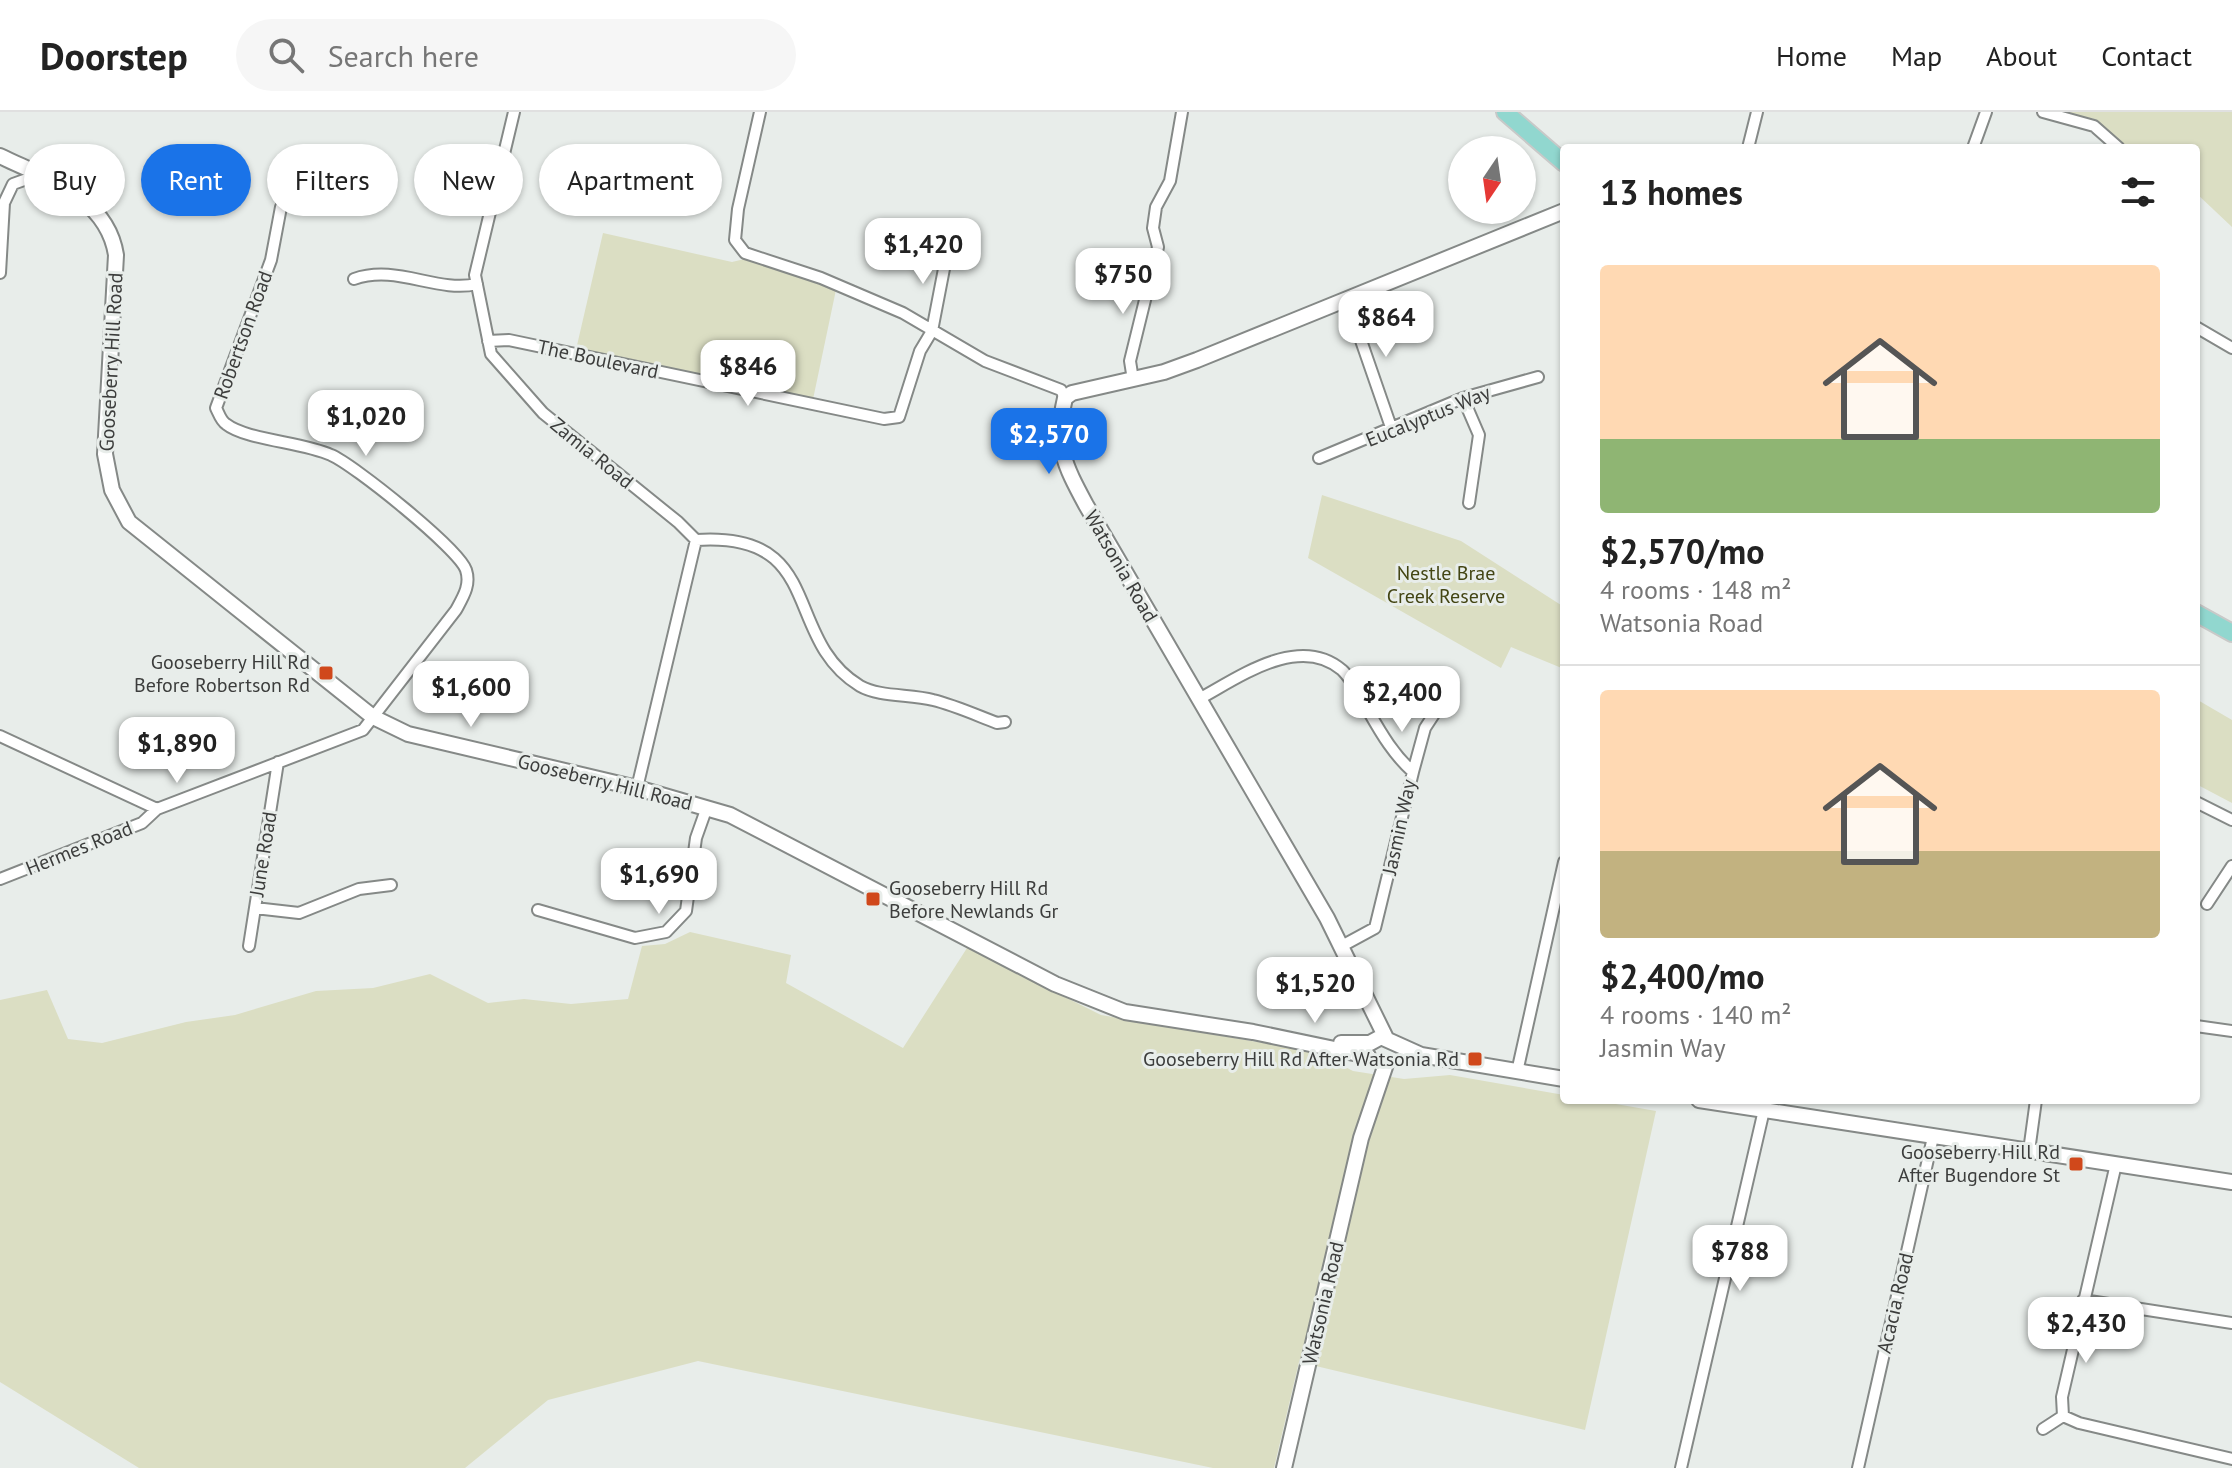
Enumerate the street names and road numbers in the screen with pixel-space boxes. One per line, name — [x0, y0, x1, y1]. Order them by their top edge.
street label: Robertson Road — [208, 267, 278, 403]
street label: Gooseberry Hill Road — [93, 272, 129, 452]
street label: The Boulevard — [535, 333, 661, 385]
street label: Eucalyptus Way — [1362, 379, 1495, 453]
street label: Zamia Road — [545, 412, 639, 494]
street label: Watsonia Road — [1078, 505, 1164, 627]
street label: Gooseberry Hill Road — [515, 748, 695, 816]
street label: Jasmin Way — [1376, 776, 1422, 878]
street label: June Road — [243, 810, 283, 899]
street label: Hermes Road — [22, 815, 136, 881]
street label: Watsonia Road — [1296, 1239, 1350, 1367]
street label: Acacia Road — [1871, 1250, 1919, 1356]

